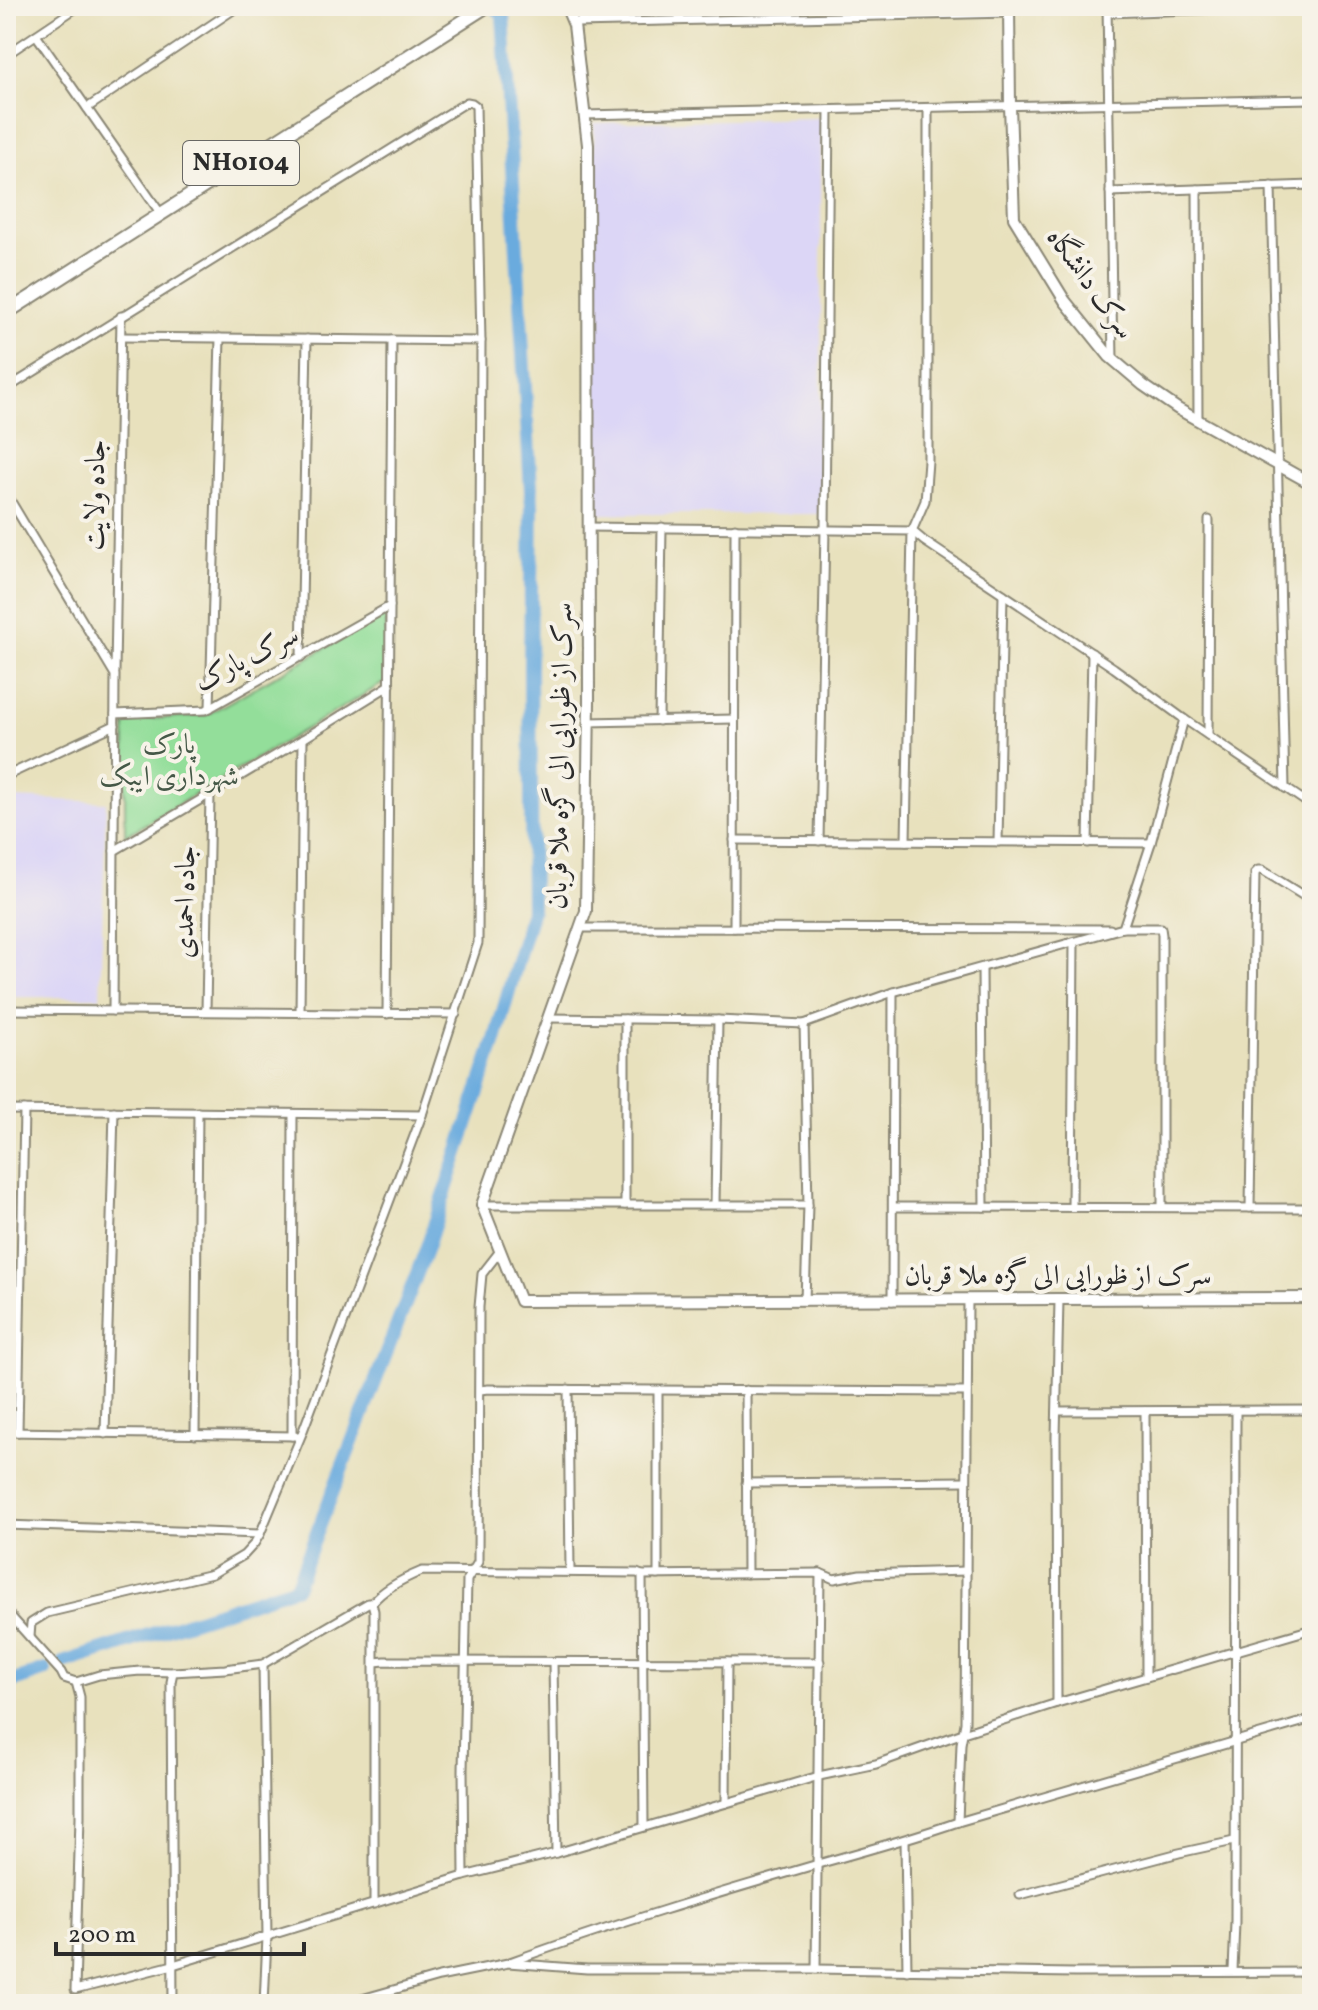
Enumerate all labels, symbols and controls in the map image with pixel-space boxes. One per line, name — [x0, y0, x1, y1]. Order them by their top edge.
road number: NH0104 — [183, 141, 299, 185]
street label: سرک دانشگاه — [1036, 220, 1144, 348]
street label: جاده ولایت — [76, 439, 116, 551]
street label: سرک از ظورایی الی گزه ملا قربان — [538, 602, 583, 910]
street label: سرک پارک — [188, 616, 306, 702]
park label: پارک شهرداری ایبک — [99, 726, 239, 797]
street label: جاده احمدی — [166, 845, 206, 959]
street label: سرک از ظورایی الی گزه ملا قربان — [904, 1256, 1212, 1296]
scale bar — [56, 1906, 304, 1956]
text: 200 m — [68, 1919, 136, 1953]

